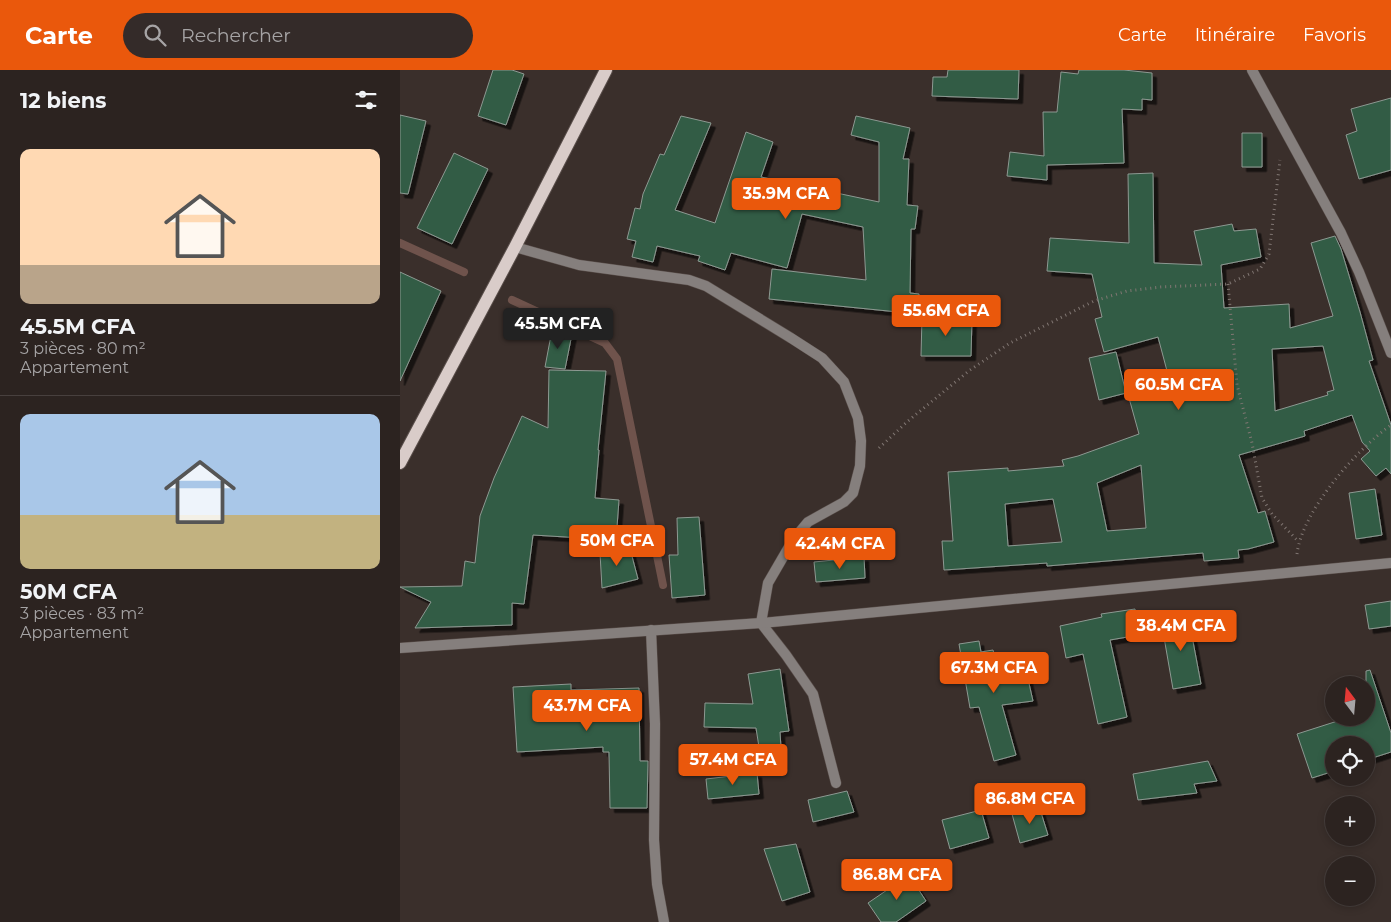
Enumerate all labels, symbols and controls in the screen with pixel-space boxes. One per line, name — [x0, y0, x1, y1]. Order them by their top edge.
search box — [123, 13, 473, 58]
text: Carte — [25, 21, 93, 50]
icon: search — [141, 21, 169, 49]
text: Rechercher — [181, 24, 291, 47]
text: Carte — [1118, 24, 1167, 46]
text: Itinéraire — [1195, 24, 1275, 46]
text: Favoris — [1303, 24, 1366, 46]
icon: filters — [352, 86, 380, 114]
text: 12 biens — [20, 88, 106, 113]
pin: 35.9M CFA — [729, 178, 843, 220]
icon: home — [155, 181, 245, 271]
text: 35.9M CFA — [743, 184, 829, 203]
pin: 55.6M CFA — [889, 294, 1003, 337]
text: 55.6M CFA — [903, 301, 989, 320]
pin: 45.5M CFA — [501, 308, 615, 350]
text: 45.5M CFA — [20, 314, 135, 339]
text: 45.5M CFA — [514, 314, 602, 333]
text: 3 pièces · 80 m² — [20, 339, 146, 358]
text: Appartement — [20, 358, 129, 377]
pin: 60.5M CFA — [1122, 368, 1236, 411]
text: 60.5M CFA — [1135, 375, 1223, 394]
icon: home — [155, 447, 245, 537]
pin: 50M CFA — [571, 524, 663, 567]
pin: 42.4M CFA — [783, 528, 897, 570]
text: 50M CFA — [580, 531, 654, 550]
text: 42.4M CFA — [795, 534, 885, 553]
text: 50M CFA — [20, 579, 117, 604]
text: 3 pièces · 83 m² — [20, 604, 144, 623]
pin: 38.4M CFA — [1124, 610, 1238, 652]
text: 38.4M CFA — [1137, 616, 1225, 635]
text: Appartement — [20, 623, 129, 642]
pin: 67.3M CFA — [937, 652, 1051, 694]
text: 67.3M CFA — [951, 658, 1037, 677]
north arrow — [1325, 676, 1375, 726]
map controls — [1325, 676, 1375, 906]
pin: 43.7M CFA — [530, 690, 644, 732]
text: 43.7M CFA — [543, 696, 631, 715]
button: locate — [1325, 736, 1375, 786]
pin: 57.4M CFA — [676, 744, 790, 786]
text: 57.4M CFA — [689, 750, 777, 769]
pin: 86.8M CFA — [973, 782, 1087, 825]
text: 86.8M CFA — [985, 789, 1075, 808]
button: + — [1325, 796, 1375, 846]
button: − — [1325, 856, 1375, 906]
pin: 86.8M CFA — [840, 858, 954, 901]
text: 86.8M CFA — [852, 865, 942, 884]

